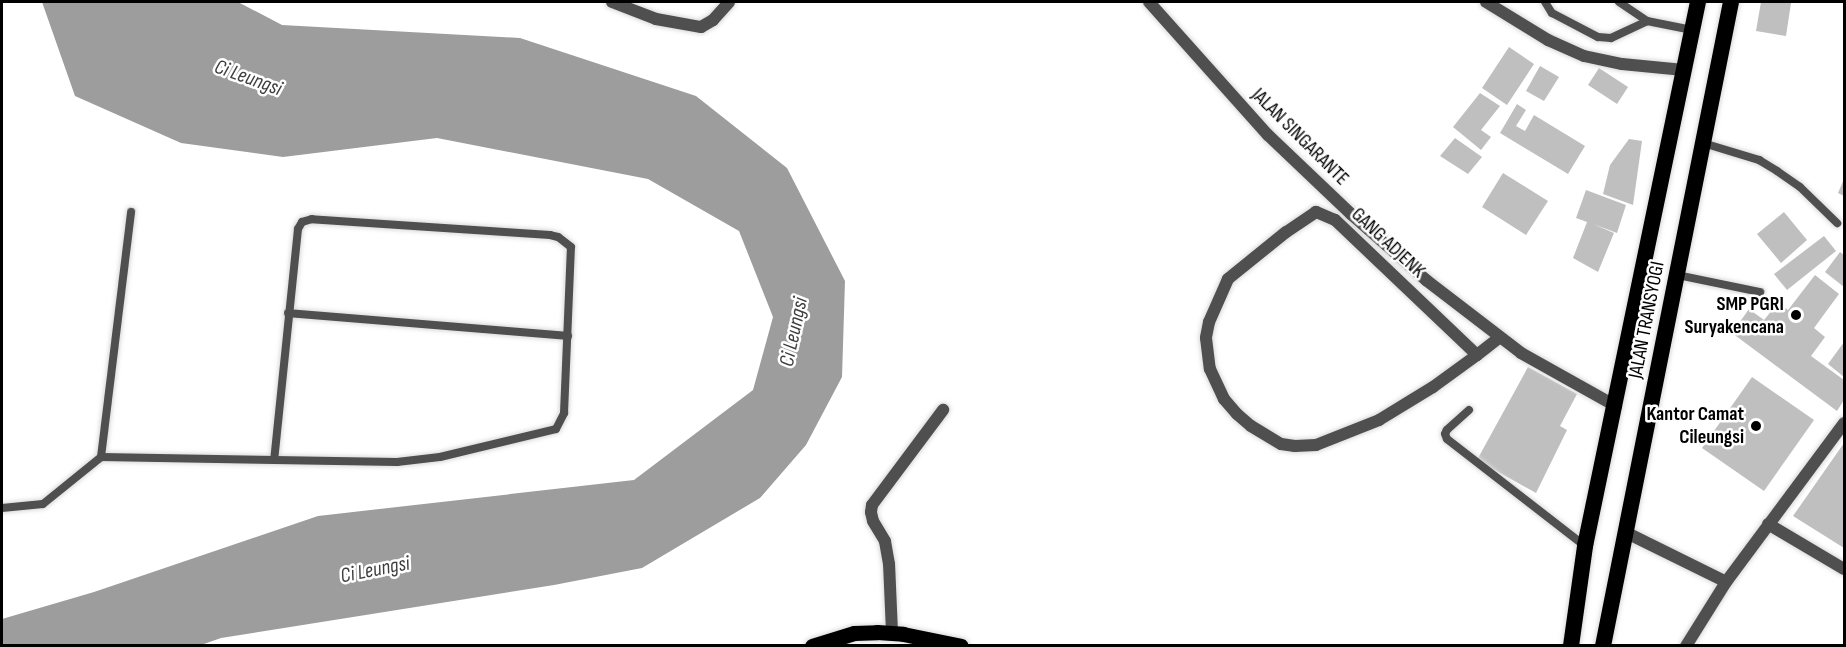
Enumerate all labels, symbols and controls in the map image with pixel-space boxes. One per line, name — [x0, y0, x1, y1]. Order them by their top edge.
water label: Ci Leungsi — [211, 54, 285, 102]
street label: JALAN SINGARANTE — [1246, 83, 1354, 191]
street label: GANG ADJENK — [1346, 203, 1430, 283]
street label: JALAN TRANSYOGI — [1624, 260, 1670, 380]
place label: SMP PGRI Suryakencana — [1685, 292, 1784, 339]
water label: Ci Leungsi — [774, 295, 814, 369]
marker: SMP PGRI Suryakencana — [1789, 308, 1803, 322]
place label: Kantor Camat Cileungsi — [1646, 402, 1744, 449]
marker: Kantor Camat Cileungsi — [1749, 419, 1763, 433]
water label: Ci Leungsi — [338, 551, 412, 589]

